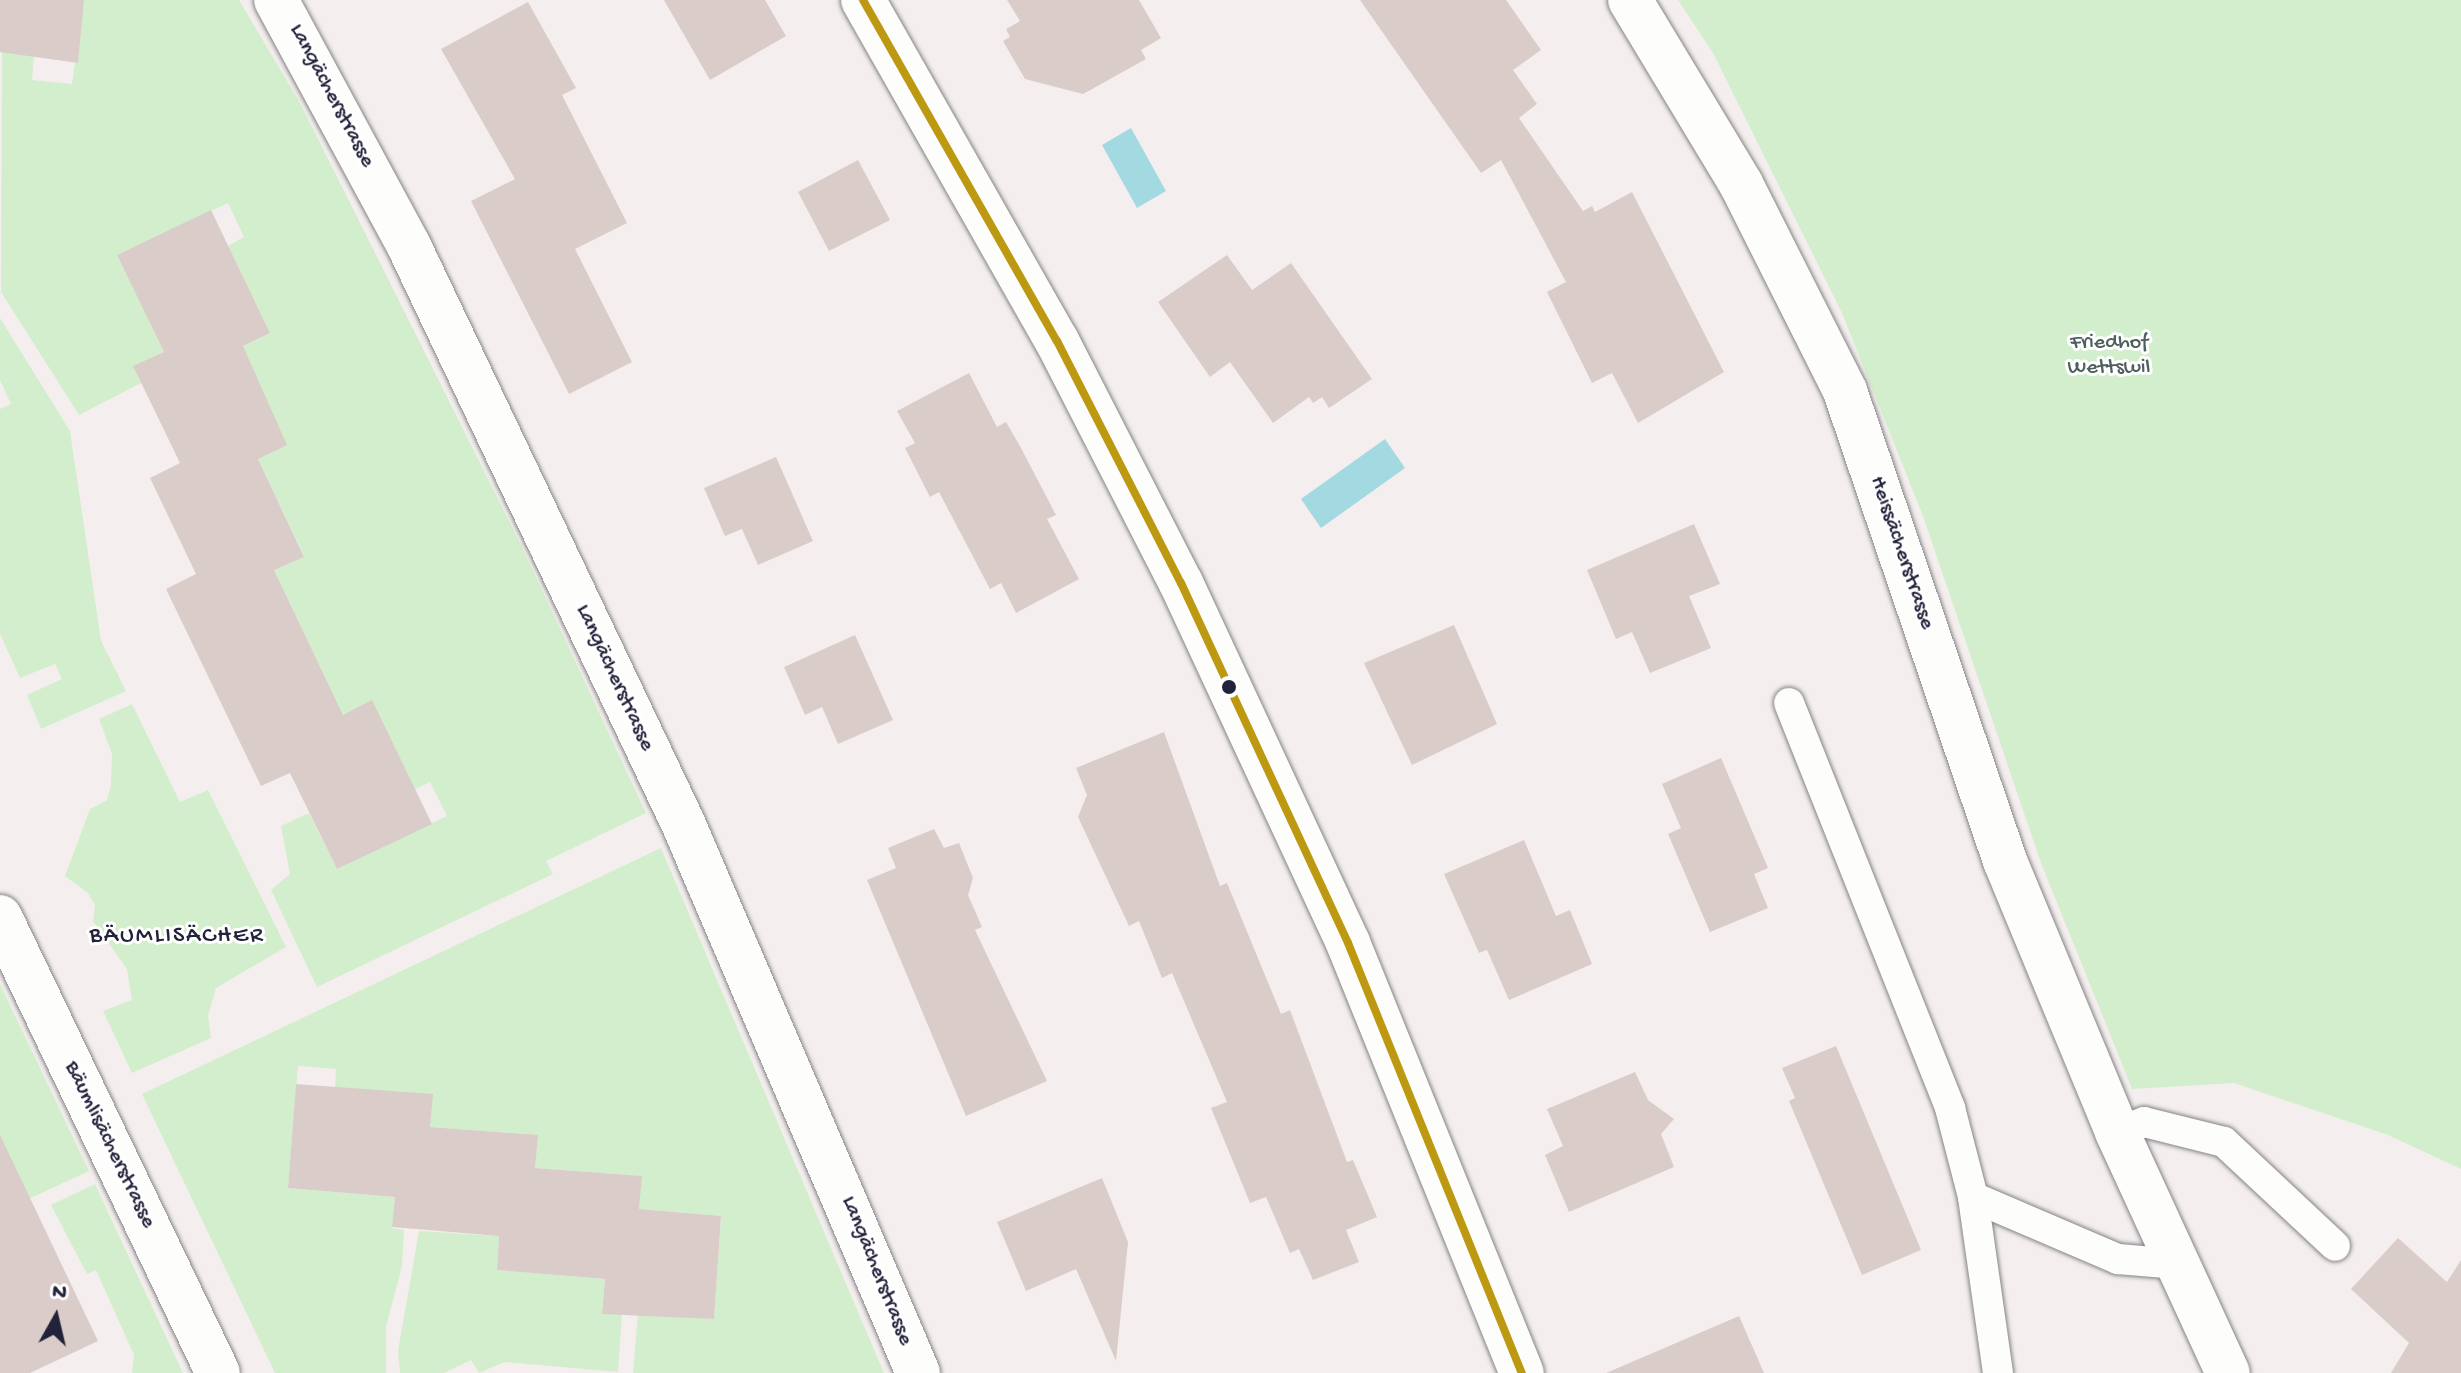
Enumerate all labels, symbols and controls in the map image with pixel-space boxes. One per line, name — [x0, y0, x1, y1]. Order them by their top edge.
street label: Langächerstrasse — [282, 20, 380, 172]
park label: Friedhof Wettswil — [2068, 330, 2150, 382]
street label: Heissächerstrasse — [1862, 473, 1940, 633]
street label: Langächerstrasse — [569, 601, 659, 755]
unlabelled marker — [1221, 679, 1237, 695]
district label: BÄUMLISÄCHER — [89, 923, 265, 951]
street label: Bäumlisächerstrasse — [57, 1057, 161, 1233]
street label: Langächerstrasse — [834, 1193, 918, 1349]
north arrow — [16, 1277, 96, 1357]
text: N — [50, 1279, 68, 1307]

